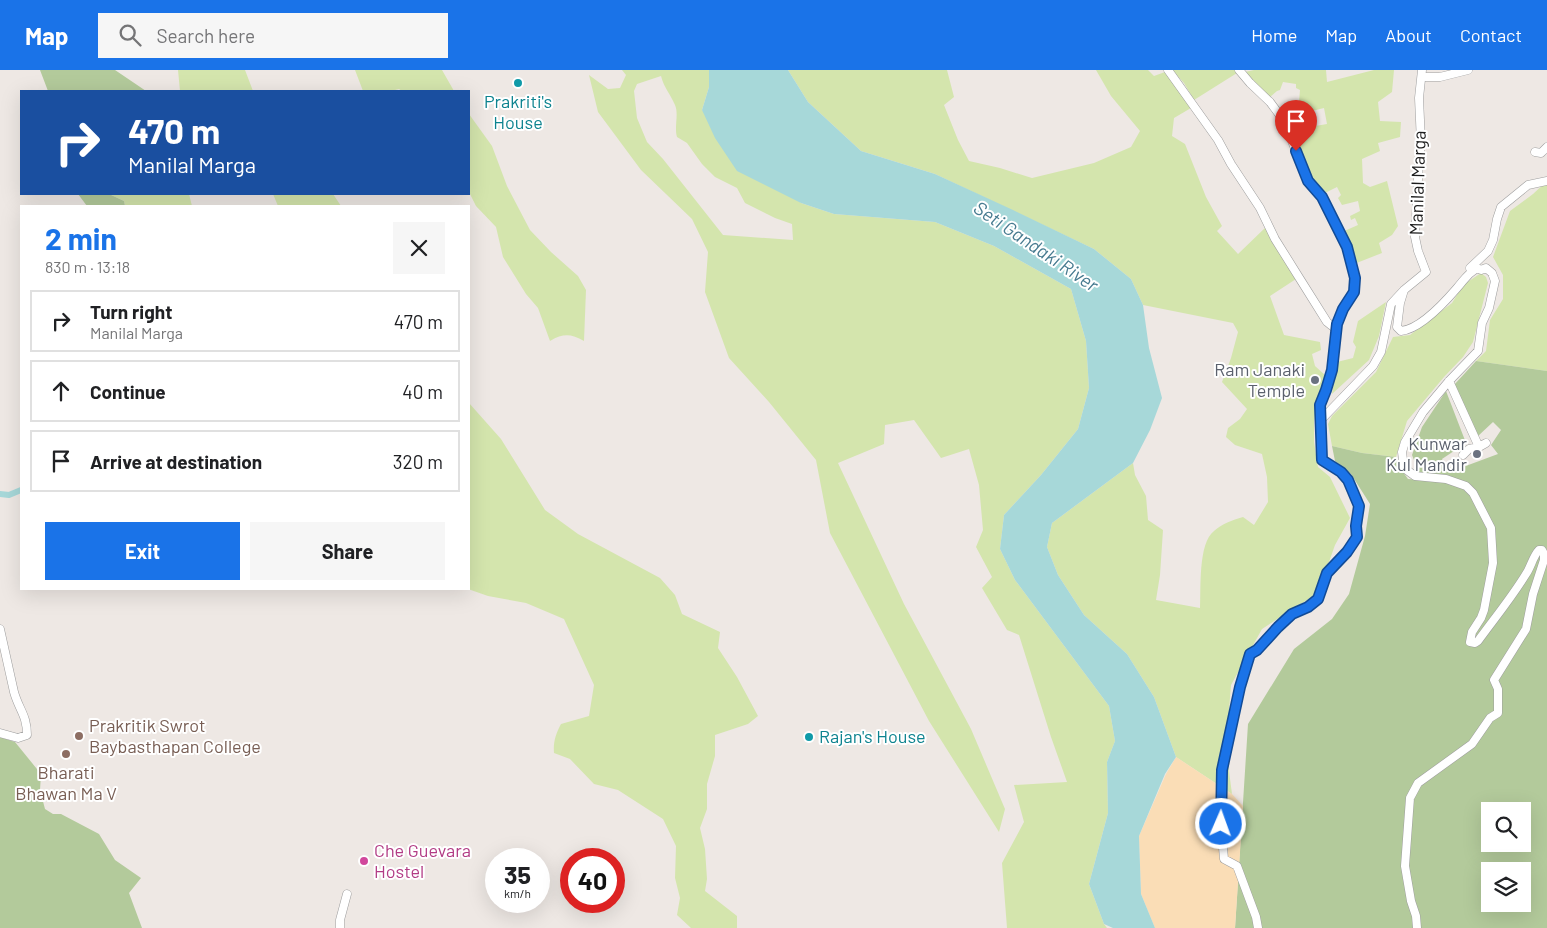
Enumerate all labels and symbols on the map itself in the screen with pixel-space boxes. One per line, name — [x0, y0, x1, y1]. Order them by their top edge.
marker: Prakriti's House — [512, 77, 524, 89]
place label: Prakriti's House — [484, 90, 552, 133]
pin — [1275, 100, 1317, 151]
street label: Manilal Marga — [1404, 130, 1430, 236]
water label: Seti Gandaki River — [970, 195, 1104, 296]
place label: Ram Janaki Temple — [1214, 358, 1305, 401]
marker: Ram Janaki Temple — [1309, 374, 1321, 386]
place label: Kunwar Kul Mandir — [1386, 432, 1467, 475]
marker: Kunwar Kul Mandir — [1471, 448, 1483, 460]
place label: Prakritik Swrot Baybasthapan College — [89, 714, 261, 757]
place label: Rajan's House — [819, 725, 926, 747]
marker: Prakritik Swrot Baybasthapan College — [73, 730, 85, 742]
marker: Rajan's House — [803, 731, 815, 743]
marker: Bharati Bhawan Ma V — [60, 748, 72, 760]
place label: Bharati Bhawan Ma V — [15, 761, 117, 804]
position arrow — [1194, 797, 1246, 849]
place label: Che Guevara Hostel — [374, 839, 471, 882]
speed limit sign: 40 — [560, 848, 625, 913]
marker: Che Guevara Hostel — [358, 855, 370, 867]

